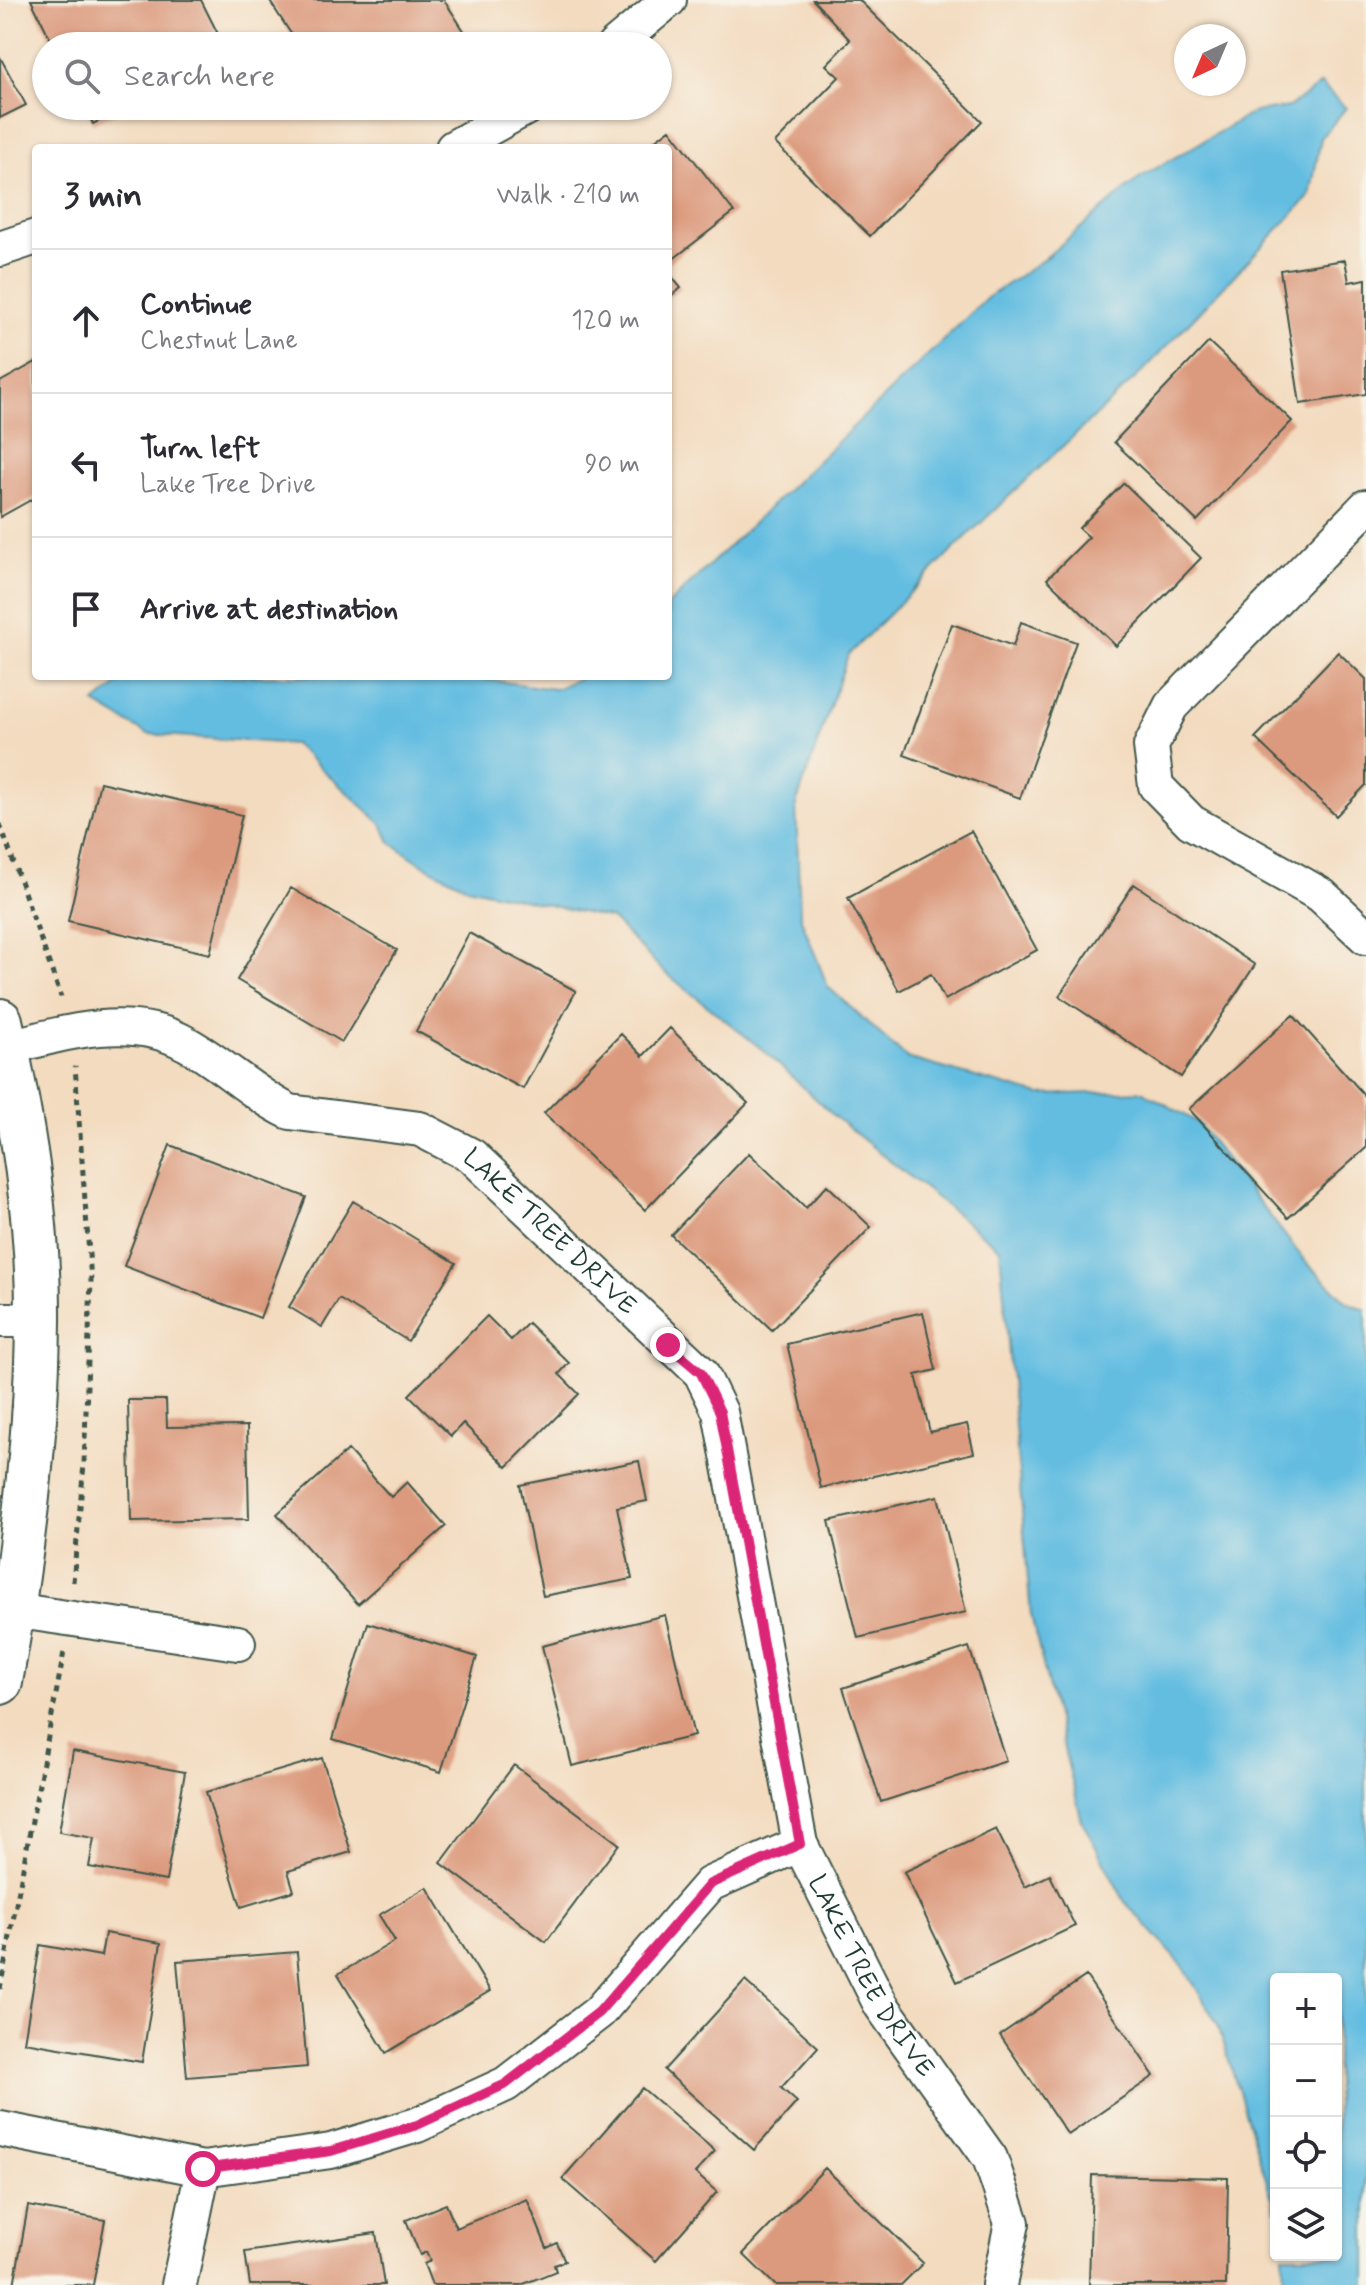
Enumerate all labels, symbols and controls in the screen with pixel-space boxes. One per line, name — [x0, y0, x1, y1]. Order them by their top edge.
north arrow — [1174, 24, 1246, 96]
search box — [32, 32, 672, 120]
icon: search — [60, 54, 104, 98]
text: Search here — [124, 57, 275, 96]
text: 3 min — [64, 174, 142, 219]
text: Walk · 210 m — [497, 179, 640, 213]
text: Continue — [140, 285, 252, 324]
icon: ahead — [64, 299, 108, 343]
text: 120 m — [571, 304, 640, 338]
text: Chestnut Lane — [140, 324, 298, 358]
text: Turn left — [140, 429, 260, 468]
icon: left — [64, 443, 108, 487]
text: 90 m — [585, 448, 640, 482]
text: Lake Tree Drive — [140, 468, 316, 502]
icon: arrive — [64, 587, 108, 631]
text: Arrive at destination — [140, 590, 398, 629]
street label: LAKE TREE DRIVE — [455, 1141, 644, 1323]
route end — [650, 1327, 686, 1363]
street label: LAKE TREE DRIVE — [799, 1870, 942, 2084]
map controls — [1270, 1973, 1342, 2261]
button: + — [1270, 1973, 1342, 2045]
button: − — [1270, 2045, 1342, 2117]
button: locate — [1270, 2117, 1342, 2189]
route start — [185, 2151, 221, 2187]
button: layers — [1270, 2189, 1342, 2261]

